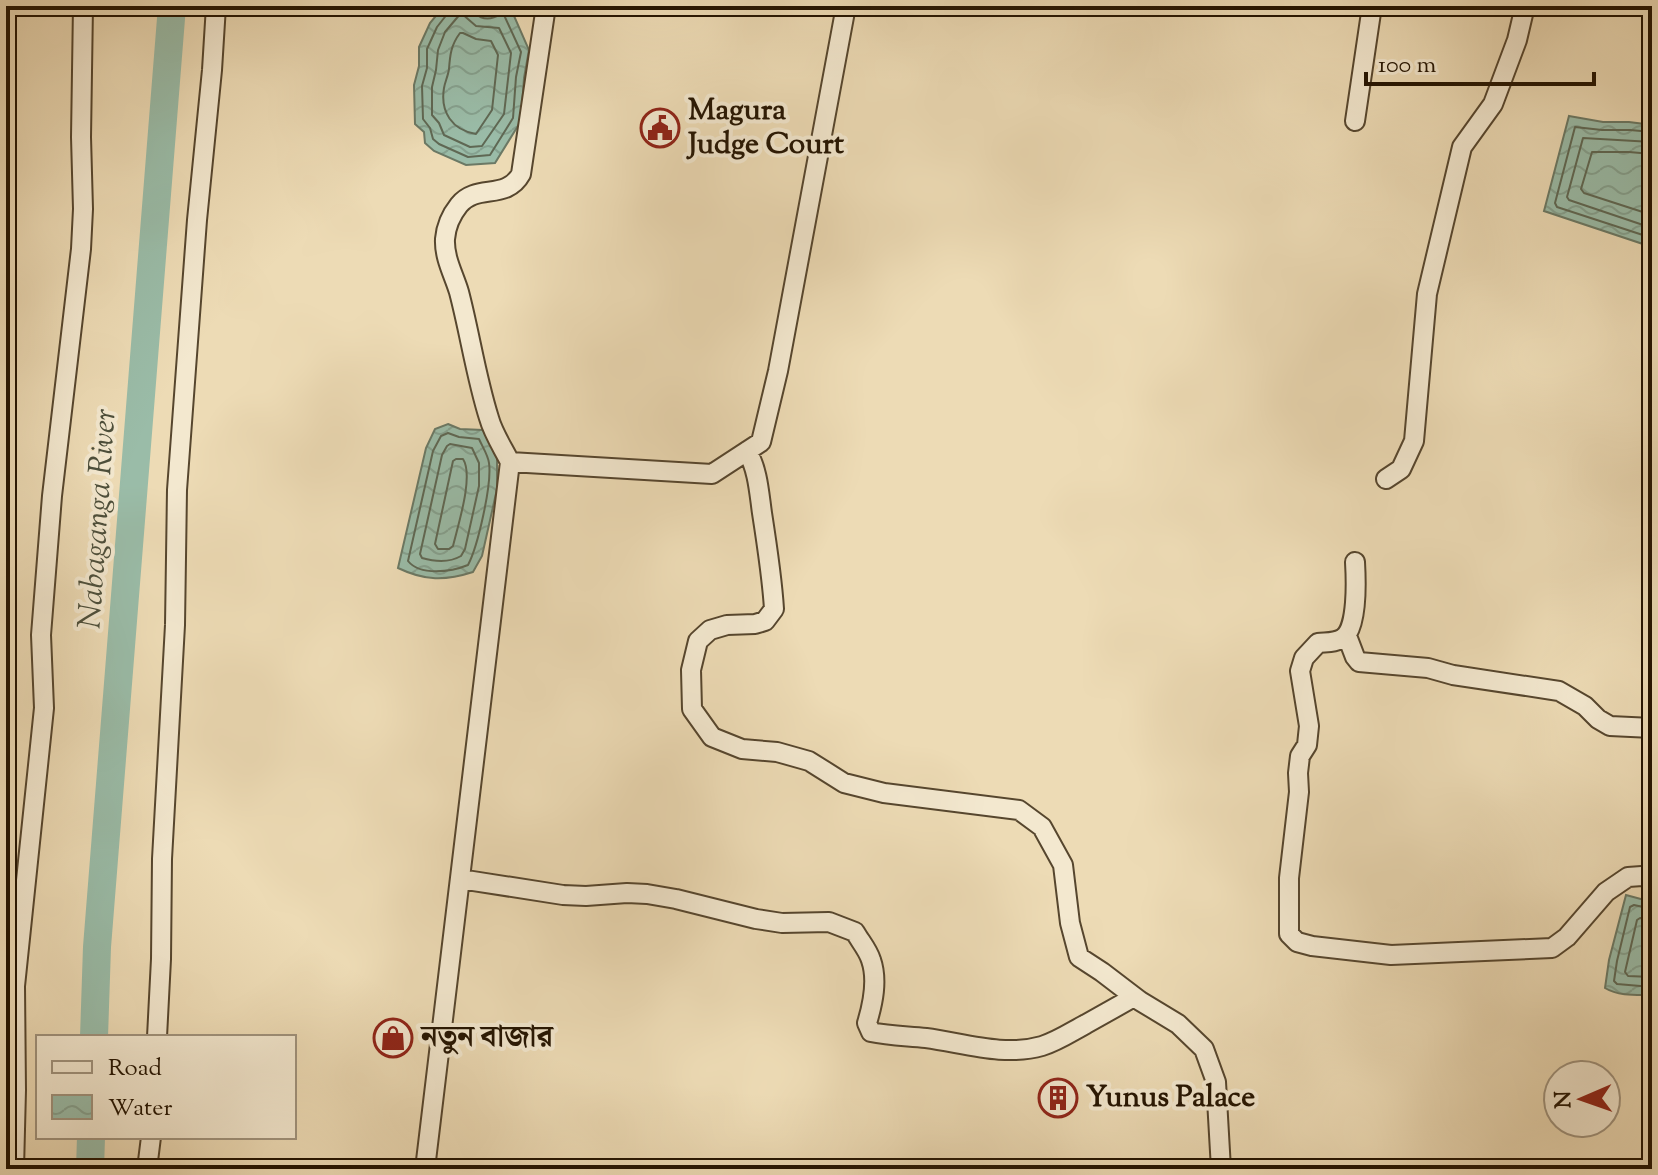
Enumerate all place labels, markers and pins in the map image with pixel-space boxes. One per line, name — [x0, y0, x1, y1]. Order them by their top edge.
place label: Magura Judge Court — [686, 90, 845, 167]
public building icon: Magura Judge Court — [639, 107, 681, 149]
shop icon: নতুন বাজার — [372, 1017, 414, 1059]
place label: নতুন বাজার — [419, 1017, 555, 1060]
building icon: Yunus Palace — [1037, 1077, 1079, 1119]
place label: Yunus Palace — [1086, 1077, 1255, 1120]

